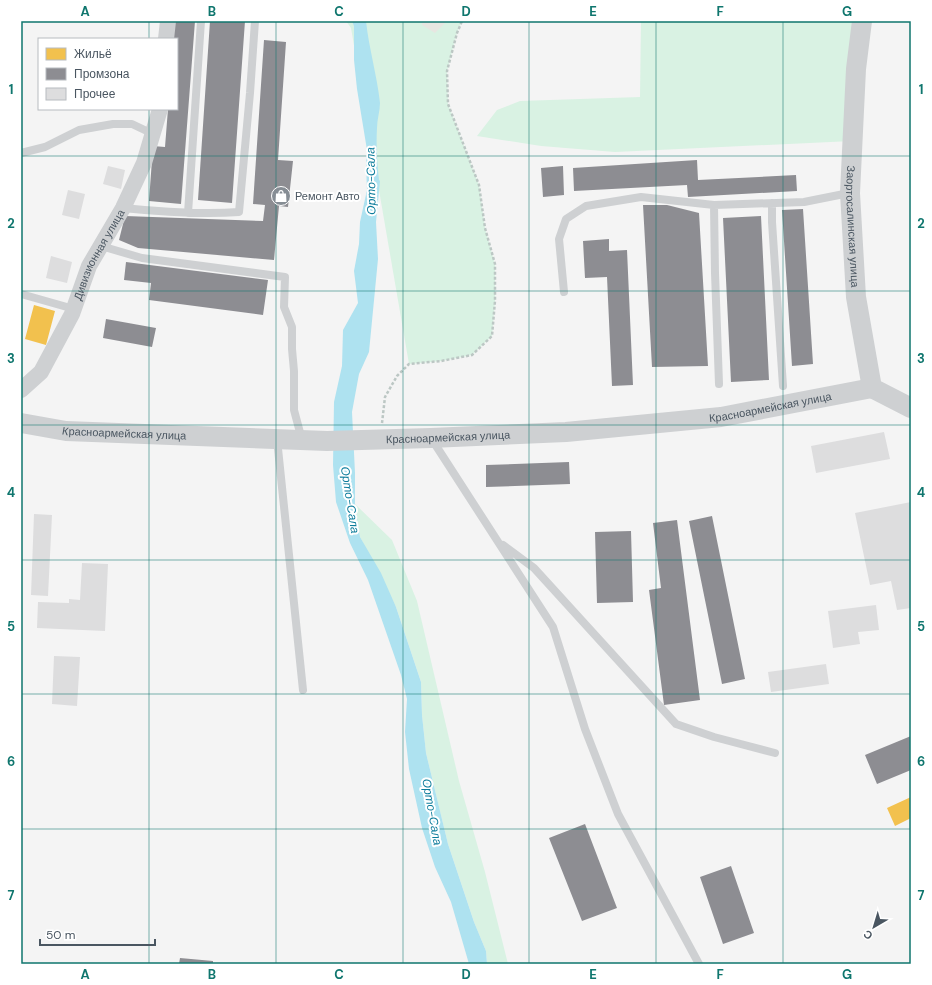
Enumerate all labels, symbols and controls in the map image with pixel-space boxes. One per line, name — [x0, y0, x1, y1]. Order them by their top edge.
text: A — [80, 3, 90, 20]
text: B — [208, 3, 216, 20]
text: C — [334, 3, 344, 20]
text: D — [461, 3, 471, 20]
text: E — [589, 3, 597, 20]
text: F — [716, 3, 724, 20]
text: G — [842, 3, 852, 20]
legend — [38, 38, 178, 110]
text: Жильё — [74, 46, 112, 62]
text: Промзона — [74, 66, 130, 82]
text: 1 — [9, 81, 13, 98]
text: 1 — [919, 81, 923, 98]
text: Прочее — [74, 86, 116, 102]
water label: Орто-Сала — [362, 147, 380, 215]
street label: Заортосалинская улица — [843, 165, 862, 289]
shop icon: Ремонт Авто — [270, 185, 292, 207]
place label: Ремонт Авто — [295, 189, 360, 203]
street label: Дивизионная улица — [70, 206, 128, 302]
text: 2 — [7, 215, 15, 232]
text: 2 — [917, 215, 925, 232]
text: 3 — [7, 350, 15, 367]
text: 3 — [917, 350, 925, 367]
street label: Красноармейская улица — [708, 389, 834, 425]
street label: Красноармейская улица — [61, 423, 188, 443]
street label: Красноармейская улица — [386, 427, 511, 446]
water label: Орто-Сала — [337, 465, 363, 535]
text: 4 — [7, 484, 15, 501]
text: 4 — [917, 484, 925, 501]
text: 5 — [7, 618, 15, 635]
text: 5 — [917, 618, 925, 635]
text: 6 — [7, 753, 15, 770]
text: 6 — [917, 753, 925, 770]
water label: Орто-Сала — [418, 777, 446, 847]
text: 7 — [8, 887, 15, 904]
text: 7 — [918, 887, 925, 904]
north arrow — [854, 907, 894, 947]
scale bar — [40, 921, 155, 947]
text: 50 m — [46, 927, 75, 943]
text: С — [860, 927, 875, 943]
text: A — [80, 966, 90, 983]
text: B — [208, 966, 216, 983]
text: C — [334, 966, 344, 983]
text: D — [461, 966, 471, 983]
text: E — [589, 966, 597, 983]
text: F — [716, 966, 724, 983]
text: G — [842, 966, 852, 983]

